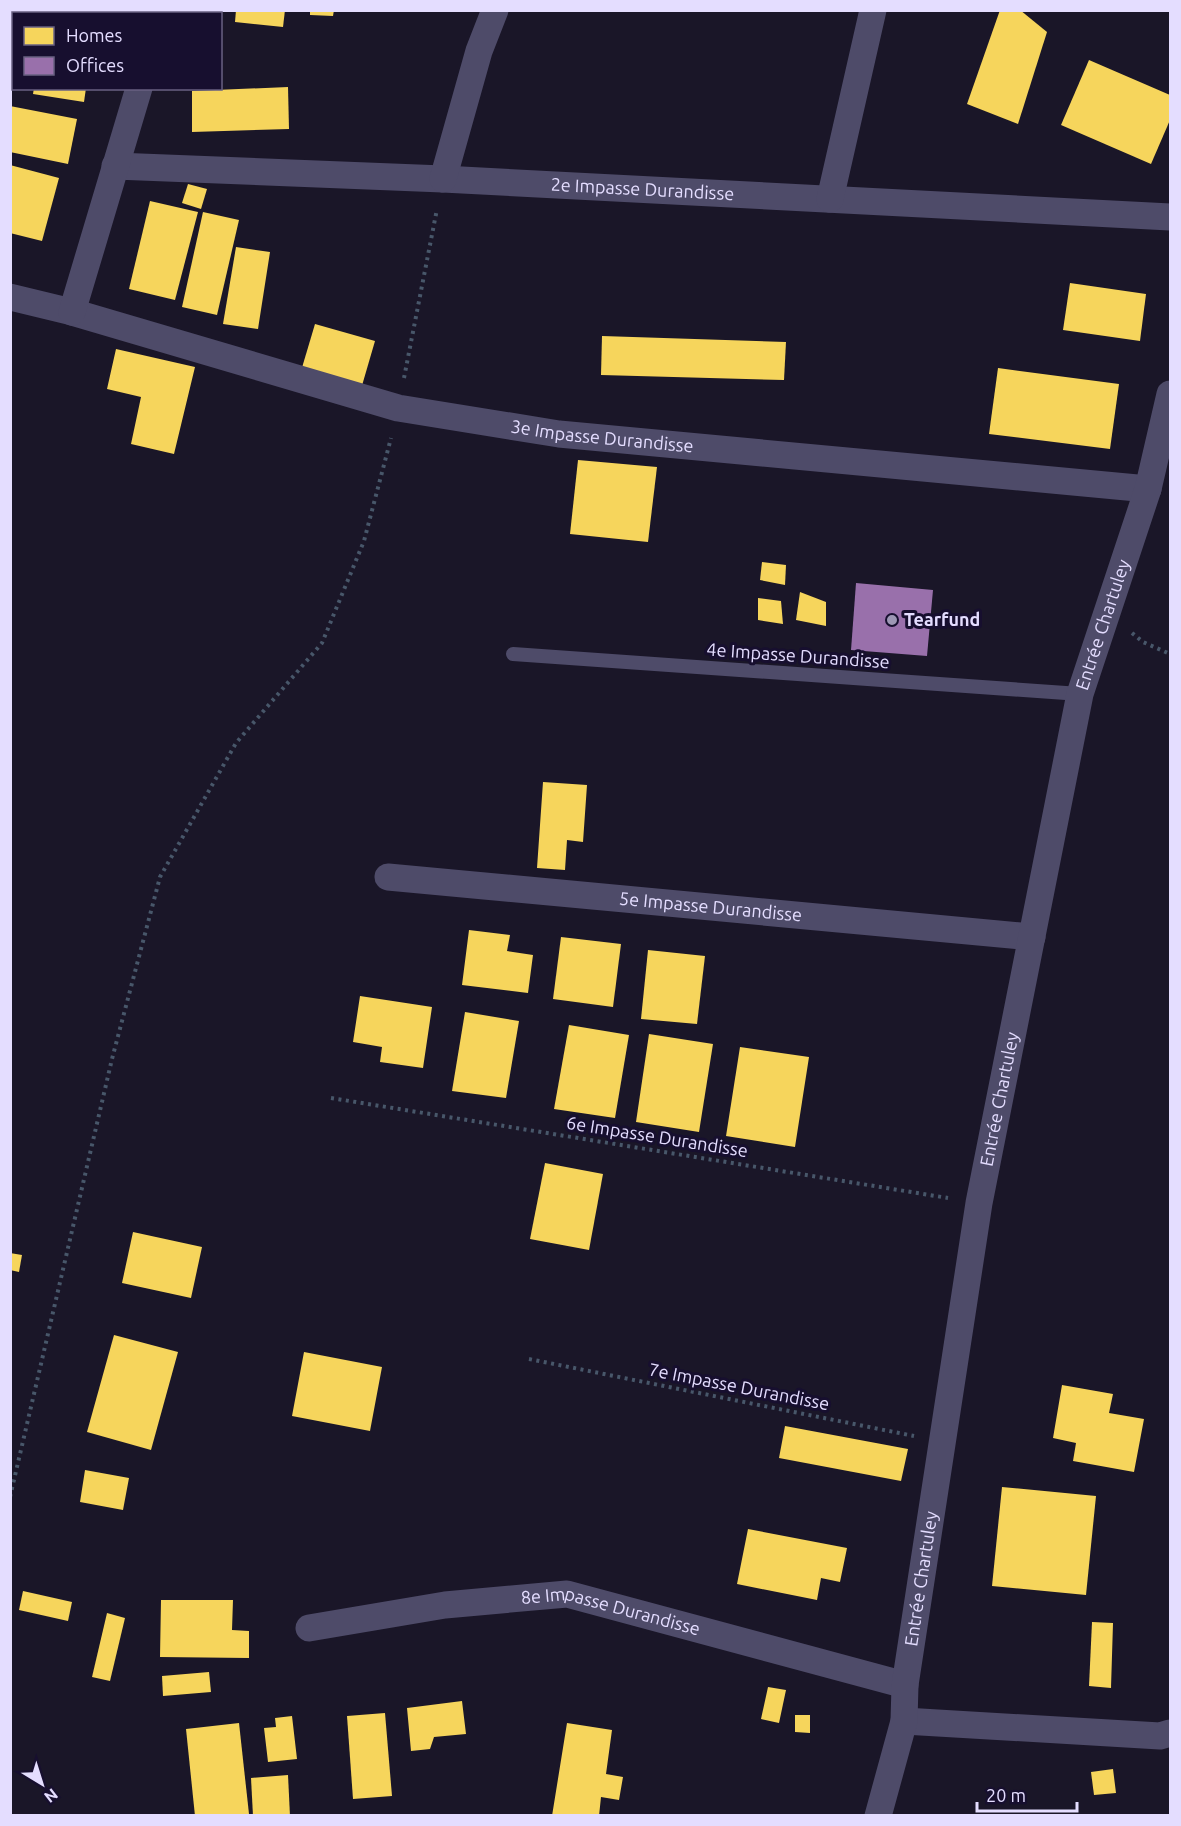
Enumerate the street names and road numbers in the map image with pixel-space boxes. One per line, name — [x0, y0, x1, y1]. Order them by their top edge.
street label: 2e Impasse Durandisse — [550, 174, 735, 203]
street label: 3e Impasse Durandisse — [510, 415, 695, 456]
street label: Entrée Chartuley — [1071, 556, 1133, 692]
street label: 4e Impasse Durandisse — [706, 639, 890, 671]
street label: 5e Impasse Durandisse — [618, 888, 803, 925]
street label: Entrée Chartuley — [976, 1030, 1022, 1168]
street label: 6e Impasse Durandisse — [565, 1112, 749, 1160]
street label: 7e Impasse Durandisse — [647, 1359, 831, 1413]
street label: Entrée Chartuley — [900, 1509, 941, 1648]
street label: 8e Impasse Durandisse — [520, 1583, 703, 1638]

